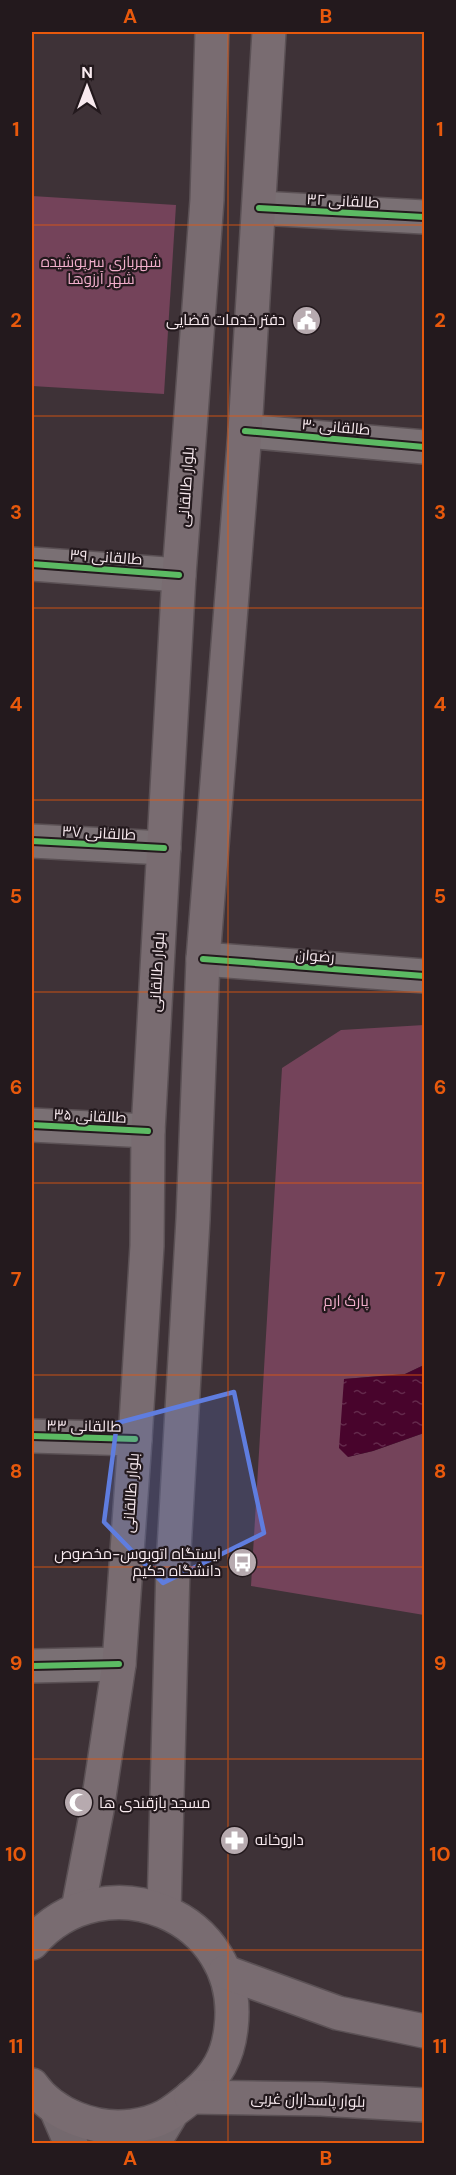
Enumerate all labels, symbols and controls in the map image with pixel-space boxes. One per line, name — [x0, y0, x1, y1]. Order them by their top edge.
text: A — [123, 3, 137, 29]
text: B — [320, 3, 332, 29]
north arrow — [57, 57, 117, 117]
text: N — [81, 62, 93, 83]
text: 1 — [12, 116, 20, 142]
text: 1 — [436, 116, 444, 142]
street label: طالقانی ۳۲ — [306, 189, 380, 213]
park label: شهربازی سرپوشیده شهر آرزوها — [41, 252, 161, 289]
public building icon: دفتر خدمات قضایی — [290, 304, 322, 336]
text: 2 — [10, 307, 22, 333]
text: 2 — [434, 307, 446, 333]
place label: دفتر خدمات قضایی — [166, 310, 285, 330]
street label: طالقانی ۳۰ — [301, 414, 371, 440]
street label: بلوار طالقانی — [173, 446, 199, 528]
text: 3 — [10, 499, 22, 525]
text: 3 — [434, 499, 446, 525]
street label: طالقانی ۳۹ — [69, 544, 143, 570]
text: 4 — [10, 691, 23, 717]
text: 4 — [434, 691, 447, 717]
street label: طالقانی ۳۷ — [61, 821, 137, 845]
text: 5 — [10, 883, 22, 909]
text: 5 — [434, 883, 446, 909]
street label: بلوار طالقانی — [145, 931, 169, 1013]
street label: رضوان — [295, 945, 335, 967]
text: 6 — [10, 1074, 22, 1100]
text: 6 — [434, 1074, 446, 1100]
street label: طالقانی ۳۵ — [53, 1104, 127, 1128]
text: 7 — [11, 1266, 22, 1292]
text: 7 — [435, 1266, 446, 1292]
park label: پارک ارم — [323, 1291, 369, 1311]
street label: طالقانی ۳۳ — [46, 1415, 122, 1437]
street label: بلوار طالقانی — [118, 1452, 144, 1534]
text: 8 — [10, 1458, 22, 1484]
text: 8 — [434, 1458, 446, 1484]
place label: ایستگاه اتوبوس-مخصوص دانشگاه حکیم — [54, 1544, 221, 1581]
bus stop icon: ایستگاه اتوبوس-مخصوص دانشگاه حکیم — [226, 1547, 258, 1579]
text: 9 — [10, 1650, 22, 1676]
text: 9 — [434, 1650, 446, 1676]
mosque icon: مسجد بازقندی ها — [62, 1787, 94, 1819]
place label: مسجد بازقندی ها — [99, 1793, 210, 1813]
pharmacy icon: داروخانه — [218, 1824, 250, 1856]
place label: داروخانه — [255, 1830, 304, 1850]
text: 10 — [5, 1841, 27, 1867]
text: 10 — [429, 1841, 451, 1867]
text: 11 — [9, 2033, 23, 2059]
text: 11 — [433, 2033, 447, 2059]
street label: بلوار پاسداران غربی — [250, 2088, 366, 2112]
text: A — [123, 2145, 137, 2171]
text: B — [320, 2145, 332, 2171]

